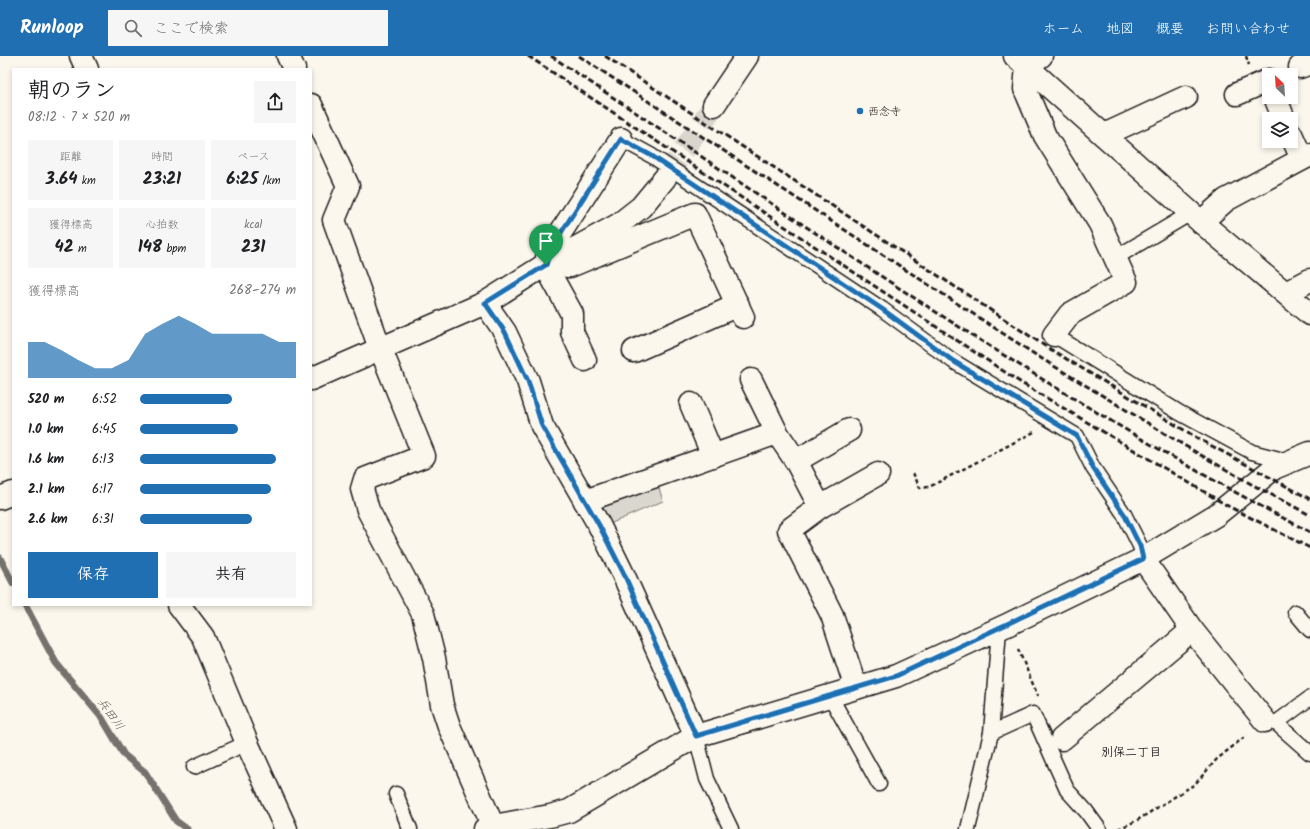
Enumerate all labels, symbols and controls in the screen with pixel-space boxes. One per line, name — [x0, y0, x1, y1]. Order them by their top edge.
search box — [108, 10, 388, 46]
text: Runloop — [20, 13, 84, 43]
icon: search — [122, 17, 144, 39]
text: ここで検索 — [154, 17, 229, 41]
text: ホーム — [1043, 18, 1084, 40]
text: 地図 — [1106, 18, 1134, 40]
text: 概要 — [1156, 18, 1184, 40]
text: お問い合わせ — [1206, 18, 1290, 40]
north arrow — [1262, 68, 1298, 104]
map controls — [1262, 68, 1298, 148]
text: 朝のラン — [28, 74, 116, 109]
button: share — [254, 81, 296, 123]
place label: 西念寺 — [868, 103, 901, 121]
marker: 西念寺 — [855, 106, 865, 116]
text: 08:12 · 7 × 520 m — [28, 107, 130, 128]
button: layers — [1262, 112, 1298, 148]
text: 距離 — [60, 148, 82, 166]
text: 時間 — [151, 148, 173, 166]
text: ペース — [237, 148, 270, 166]
text: 3.64 — [46, 166, 77, 193]
text: 23:21 — [143, 166, 181, 193]
text: 6:25 — [226, 166, 258, 193]
text: km — [77, 172, 96, 190]
text: /km — [258, 172, 280, 190]
text: 獲得標高 — [49, 216, 93, 234]
text: 心拍数 — [145, 216, 178, 234]
text: kcal — [244, 216, 262, 234]
pin — [529, 224, 563, 265]
icon: arrive — [535, 230, 557, 252]
text: 42 — [54, 234, 74, 261]
text: 148 — [138, 234, 162, 261]
text: 231 — [241, 234, 266, 261]
text: m — [74, 240, 87, 258]
text: bpm — [162, 240, 186, 258]
text: 268–274 m — [229, 280, 296, 301]
text: 獲得標高 — [28, 281, 80, 302]
text: 520 m — [28, 389, 64, 410]
text: 6:52 — [92, 389, 117, 410]
text: 1.0 km — [28, 419, 64, 440]
text: 6:45 — [92, 419, 117, 440]
text: 1.6 km — [28, 449, 64, 470]
text: 6:13 — [92, 449, 114, 470]
text: 2.1 km — [28, 479, 65, 500]
text: 6:17 — [92, 479, 113, 500]
text: 2.6 km — [28, 509, 68, 530]
text: 6:31 — [92, 509, 114, 530]
button: 保存 — [28, 552, 158, 598]
button: 共有 — [166, 552, 296, 598]
water label: 兵田川 — [92, 694, 129, 734]
district label: 別保二丁目 — [1101, 743, 1161, 762]

